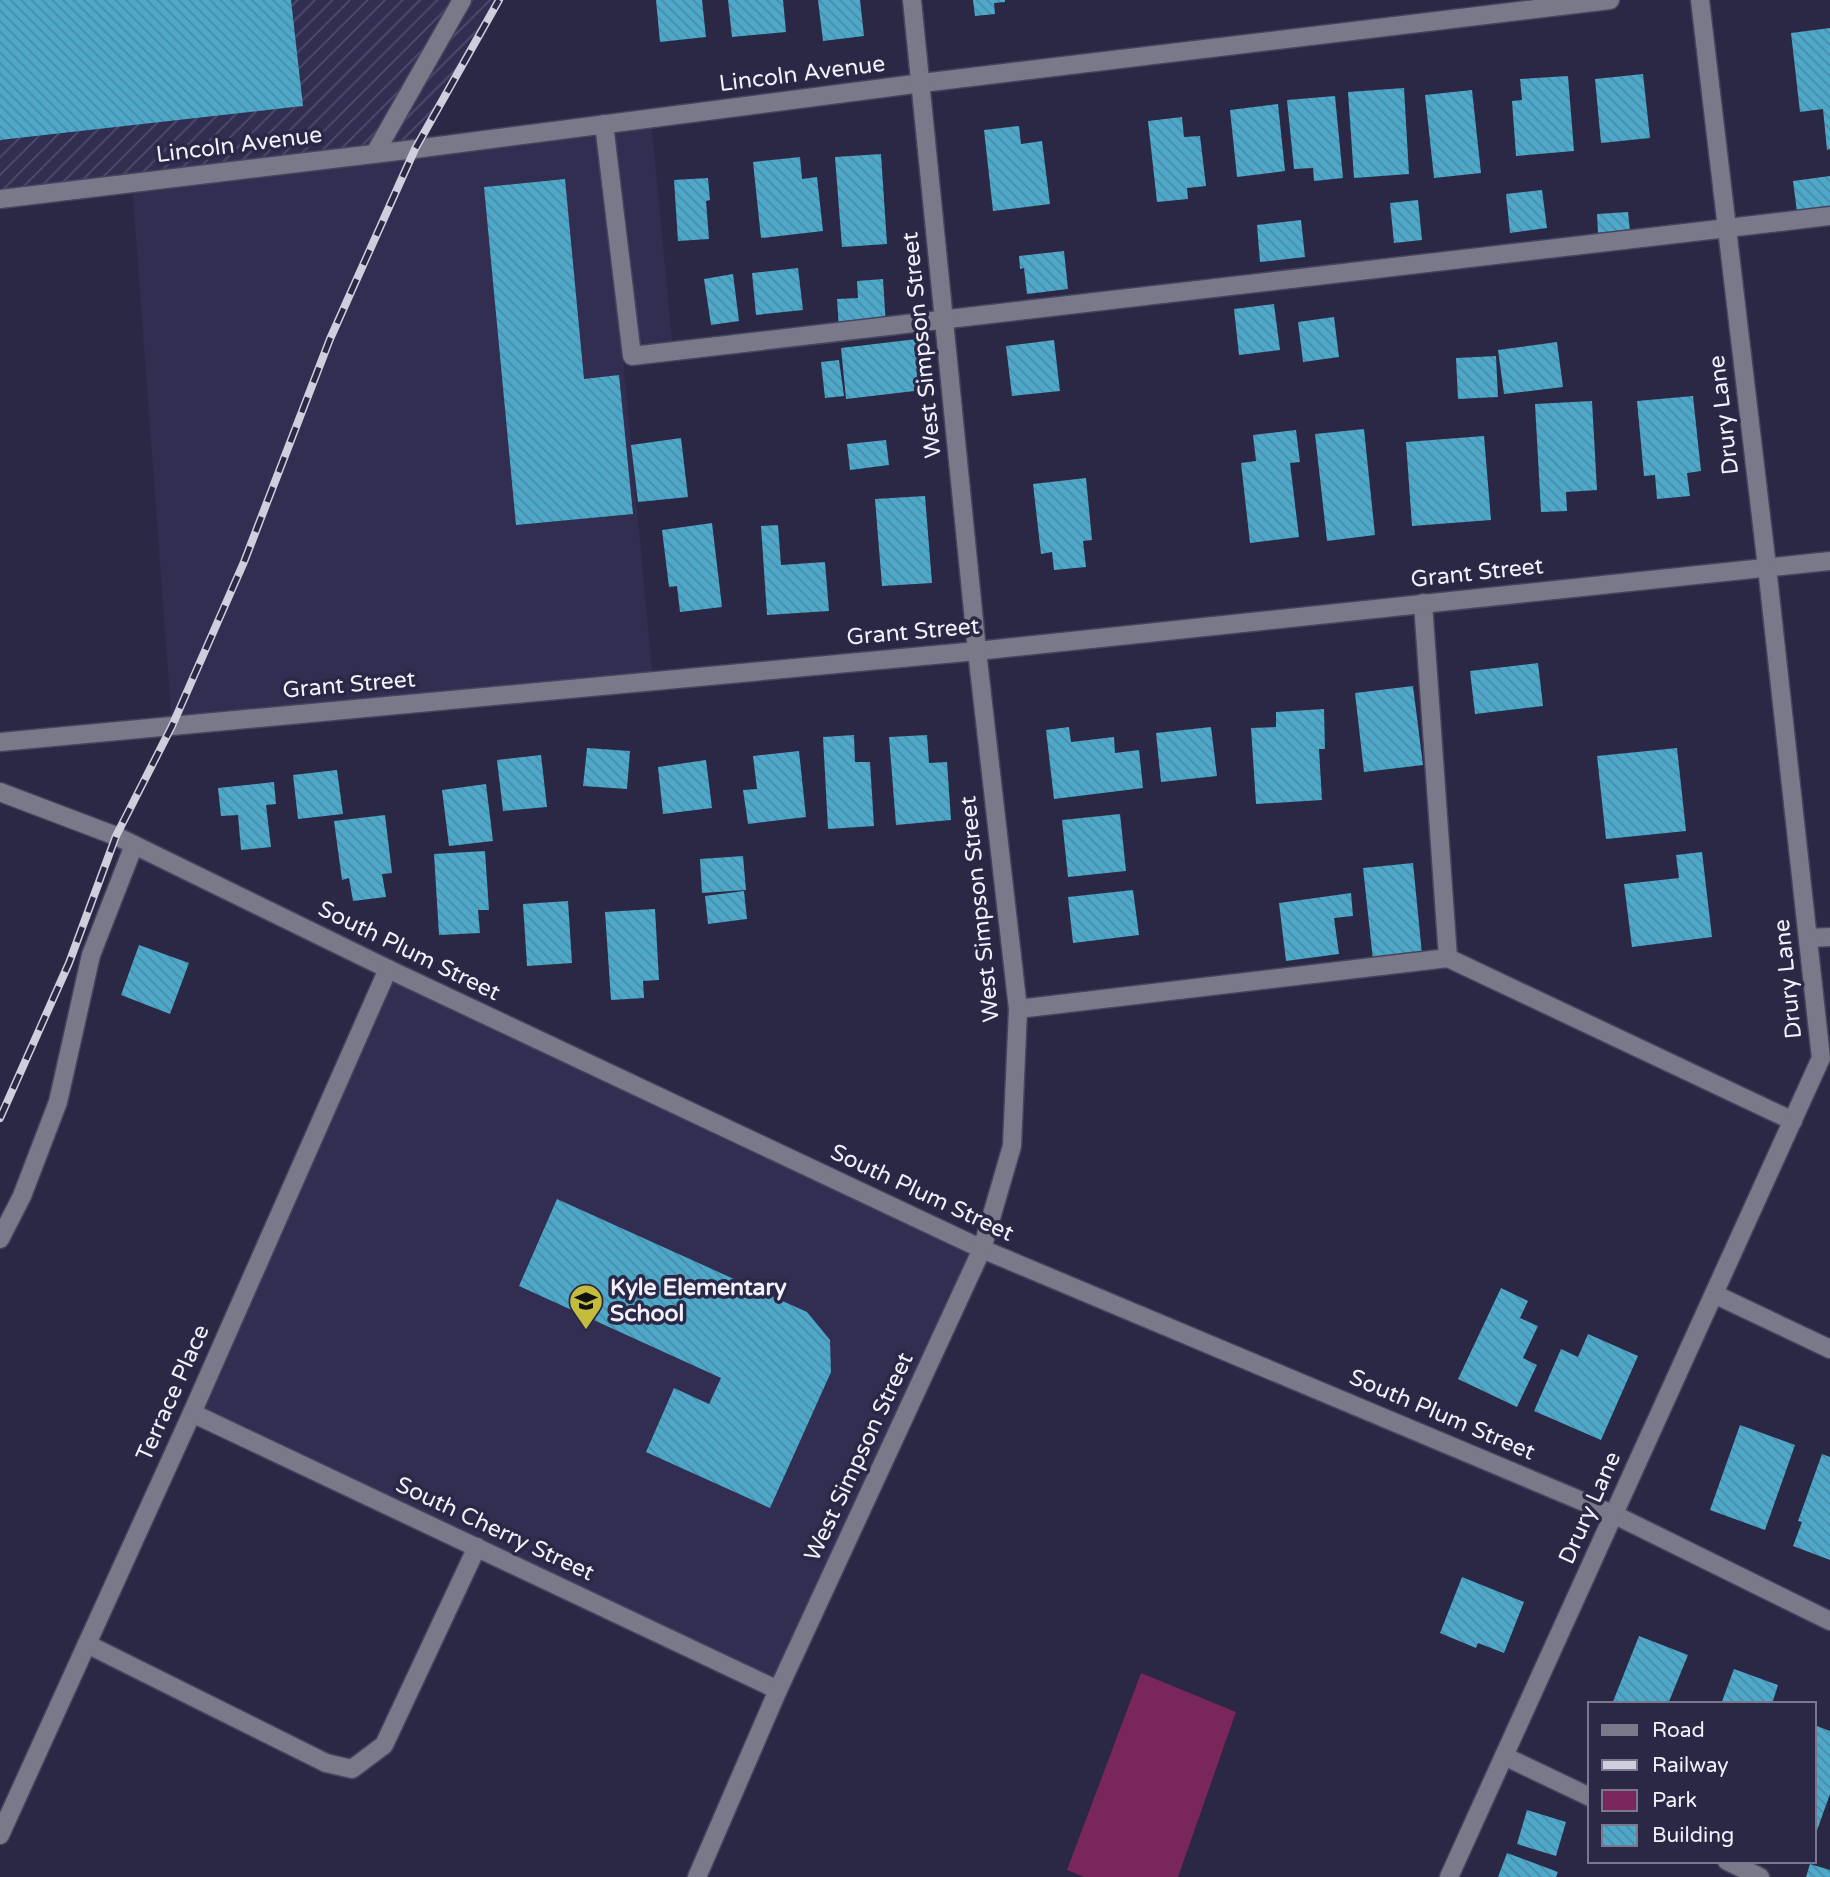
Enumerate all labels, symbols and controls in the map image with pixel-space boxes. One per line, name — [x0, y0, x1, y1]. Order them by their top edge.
street label: Lincoln Avenue — [717, 50, 887, 98]
street label: Lincoln Avenue — [154, 121, 324, 169]
street label: West Simpson Street — [896, 230, 948, 459]
street label: Drury Lane — [1703, 354, 1745, 476]
street label: Grant Street — [1409, 552, 1545, 594]
street label: Grant Street — [845, 612, 981, 652]
street label: Grant Street — [281, 665, 417, 705]
street label: West Simpson Street — [954, 794, 1006, 1023]
street label: South Plum Street — [314, 895, 505, 1007]
street label: Drury Lane — [1768, 918, 1808, 1040]
street label: South Plum Street — [826, 1138, 1018, 1248]
place label: Kyle Elementary School — [610, 1274, 787, 1328]
school or university icon: Kyle Elementary School — [567, 1282, 605, 1331]
street label: Terrace Place — [130, 1320, 216, 1466]
street label: West Simpson Street — [798, 1348, 920, 1566]
street label: South Plum Street — [1345, 1363, 1539, 1467]
street label: Drury Lane — [1553, 1447, 1627, 1569]
street label: South Cherry Street — [391, 1471, 599, 1587]
legend — [1588, 1702, 1816, 1863]
text: Road — [1652, 1718, 1705, 1743]
text: Railway — [1652, 1753, 1729, 1778]
text: Park — [1652, 1788, 1697, 1813]
text: Building — [1652, 1823, 1734, 1848]

